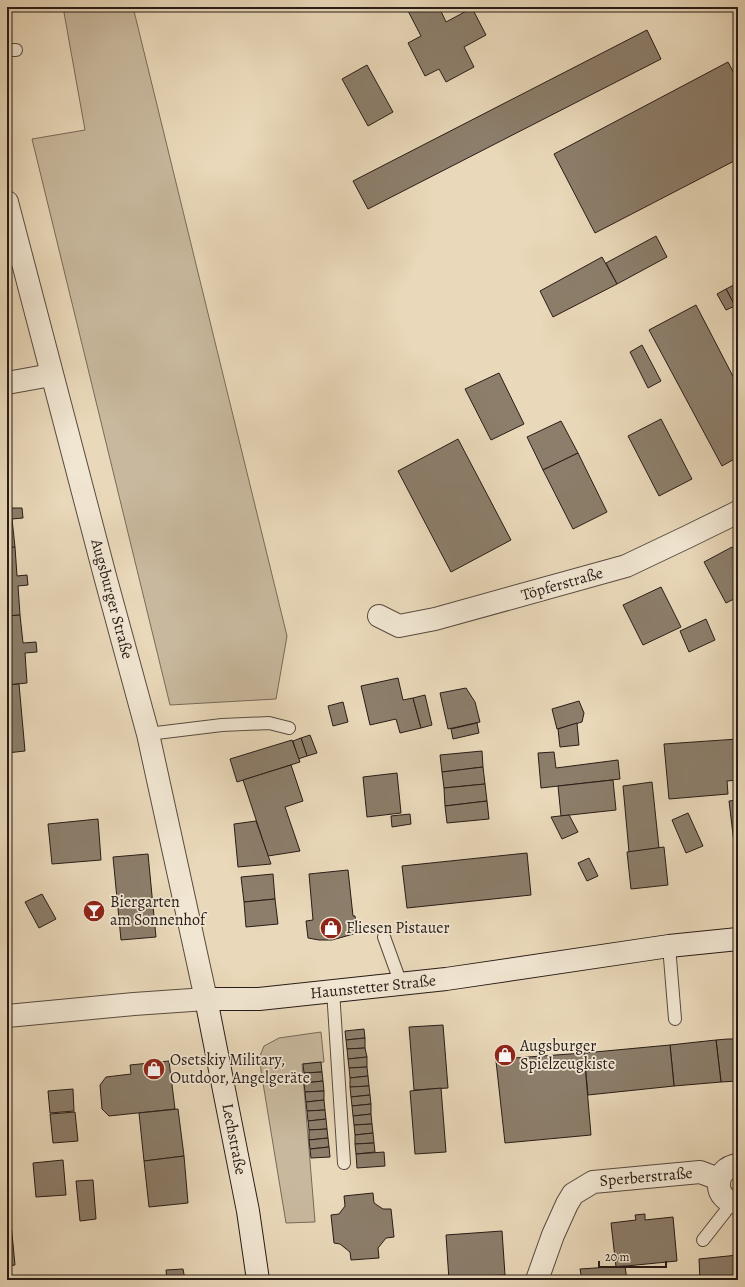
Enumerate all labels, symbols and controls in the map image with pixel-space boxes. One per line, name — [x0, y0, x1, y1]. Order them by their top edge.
street label: Augsburger Straße — [85, 536, 139, 661]
street label: Töpferstraße — [518, 562, 606, 606]
place label: Biergarten am Sonnenhof — [110, 891, 208, 931]
bar icon: Biergarten am Sonnenhof — [81, 898, 107, 924]
shop icon: Fliesen Pistauer — [318, 915, 344, 941]
place label: Fliesen Pistauer — [346, 917, 450, 939]
street label: Haunstetter Straße — [309, 969, 437, 1005]
place label: Augsburger Spielzeugkiste — [519, 1035, 615, 1075]
shop icon: Augsburger Spielzeugkiste — [492, 1042, 518, 1068]
place label: Osetskiy Military, Outdoor, Angelgeräte — [170, 1049, 310, 1089]
shop icon: Osetskiy Military, Outdoor, Angelgeräte — [141, 1056, 167, 1082]
street label: Lechstraße — [216, 1101, 252, 1177]
street label: Sperberstraße — [599, 1162, 693, 1192]
scale bar — [599, 1243, 666, 1269]
text: 20 m — [605, 1249, 629, 1265]

